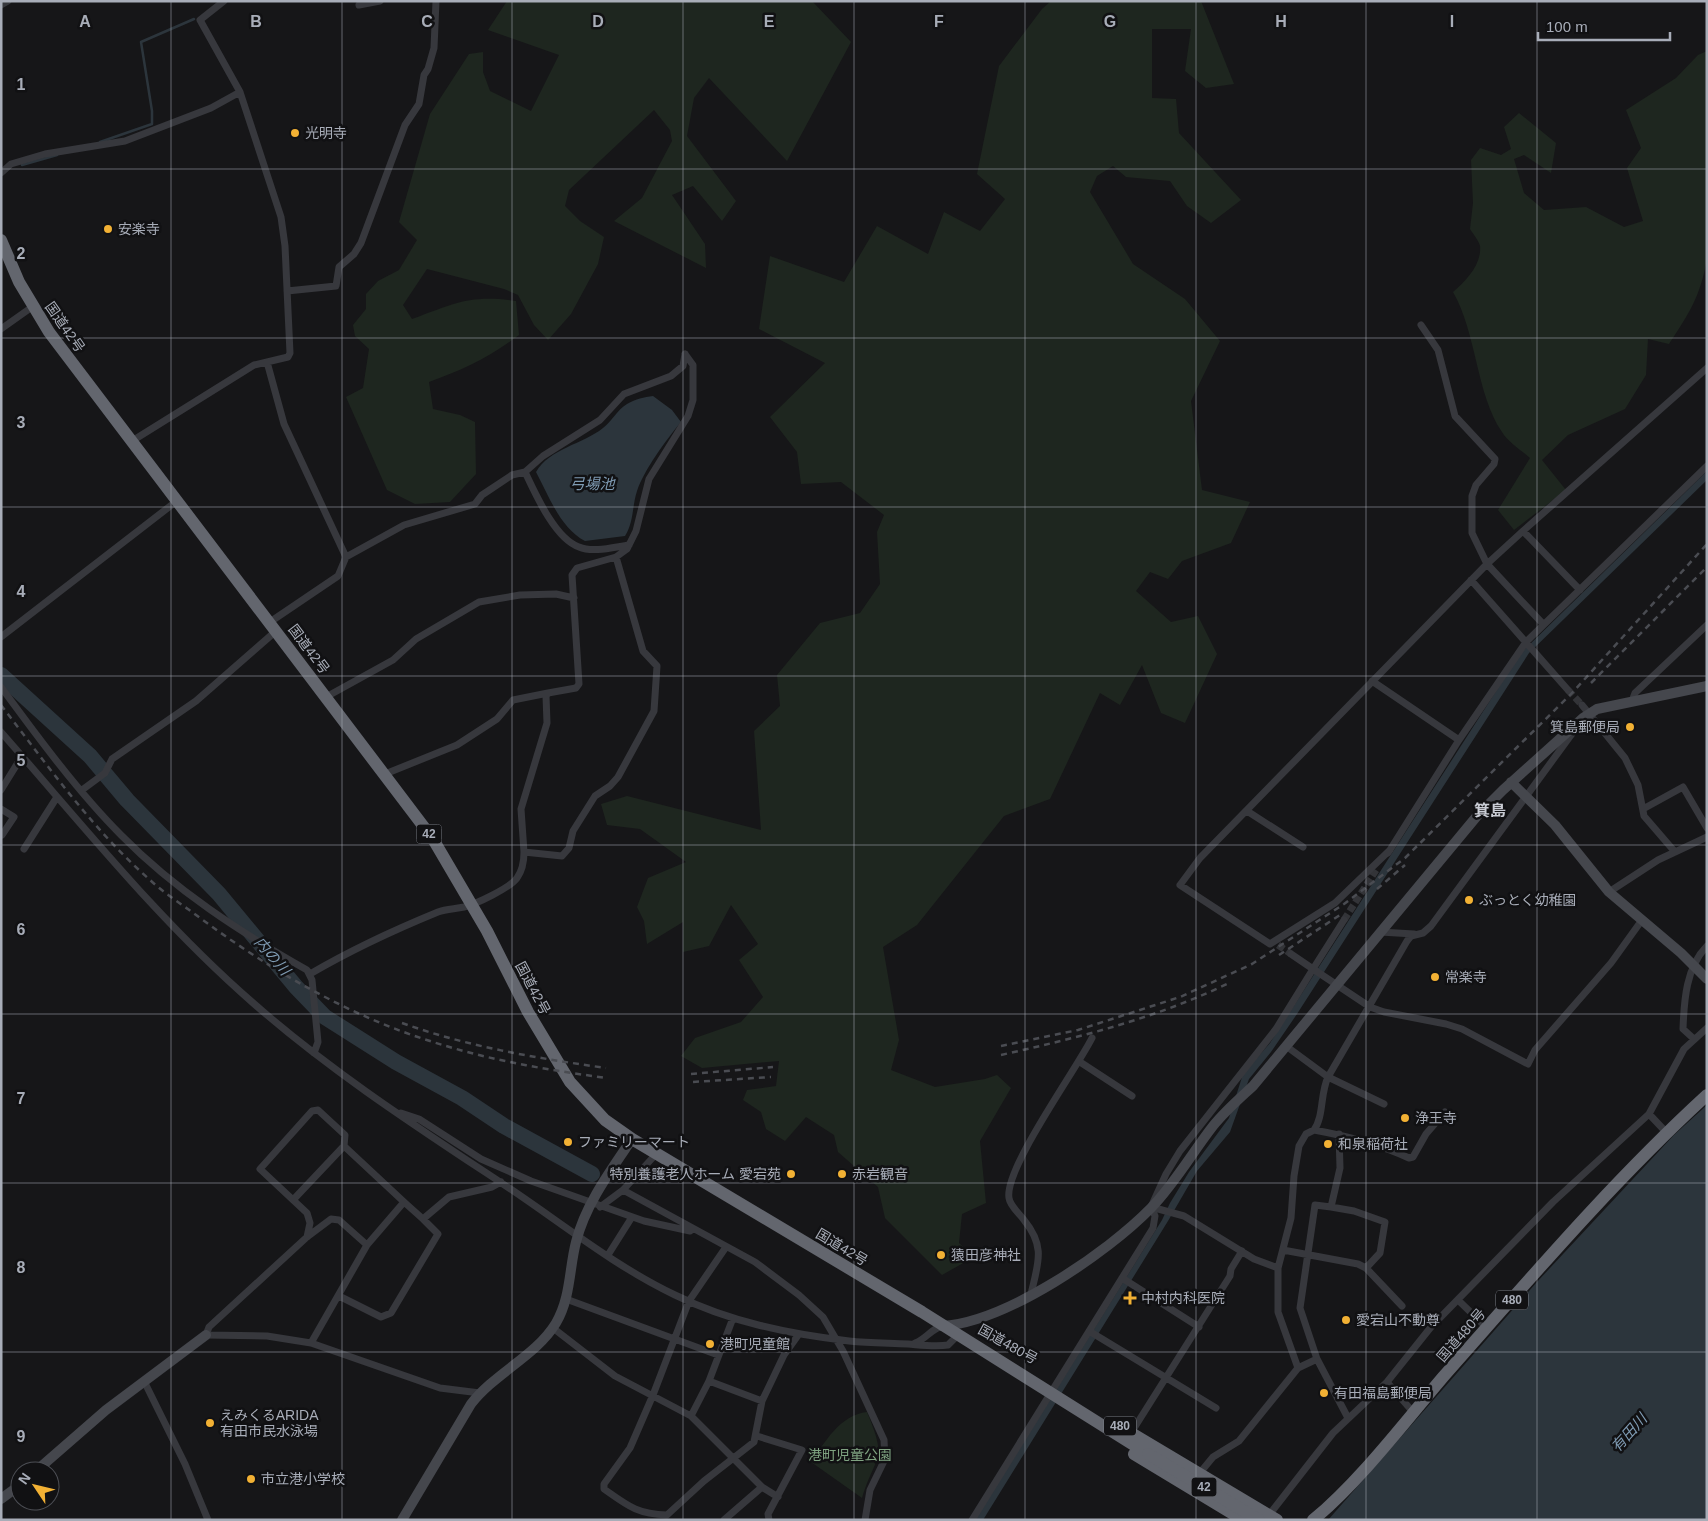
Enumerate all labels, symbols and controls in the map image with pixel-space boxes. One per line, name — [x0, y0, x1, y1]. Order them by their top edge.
scale bar — [1538, 10, 1670, 42]
text: A — [79, 13, 91, 30]
text: B — [250, 13, 262, 30]
text: C — [421, 13, 433, 30]
text: D — [592, 13, 604, 30]
text: E — [764, 13, 775, 30]
text: F — [934, 13, 944, 30]
text: G — [1104, 13, 1116, 30]
text: H — [1275, 13, 1287, 30]
text: I — [1450, 13, 1454, 30]
text: 100 m — [1546, 18, 1588, 35]
text: 1 — [17, 76, 26, 93]
place label: 光明寺 — [305, 125, 347, 141]
marker: 光明寺 — [289, 127, 301, 139]
place label: 安楽寺 — [118, 221, 160, 237]
marker: 安楽寺 — [102, 223, 114, 235]
text: 2 — [17, 245, 26, 262]
street label: 国道42号 — [42, 299, 88, 355]
text: 3 — [17, 414, 26, 431]
water label: 弓場池 — [569, 475, 616, 492]
text: 4 — [17, 583, 26, 600]
street label: 国道42号 — [285, 621, 333, 677]
place label: 箕島郵便局 — [1550, 719, 1620, 735]
marker: 箕島郵便局 — [1624, 721, 1636, 733]
text: 5 — [17, 752, 26, 769]
district label: 箕島 — [1474, 802, 1506, 819]
road number: 42 — [416, 824, 442, 844]
place label: ぶっとく幼稚園 — [1479, 892, 1577, 908]
marker: ぶっとく幼稚園 — [1463, 894, 1475, 906]
text: 6 — [17, 921, 26, 938]
water label: 内の川 — [251, 933, 295, 980]
street label: 国道42号 — [512, 959, 554, 1017]
place label: 常楽寺 — [1445, 969, 1487, 985]
marker: 常楽寺 — [1429, 971, 1441, 983]
text: 7 — [17, 1090, 26, 1107]
place label: 浄王寺 — [1415, 1110, 1457, 1126]
marker: 浄王寺 — [1399, 1112, 1411, 1124]
place label: ファミリーマート — [578, 1134, 690, 1150]
marker: ファミリーマート — [562, 1136, 574, 1148]
place label: 和泉稲荷社 — [1338, 1136, 1408, 1152]
marker: 和泉稲荷社 — [1322, 1138, 1334, 1150]
place label: 特別養護老人ホーム 愛宕苑 — [610, 1166, 781, 1182]
place label: 赤岩観音 — [852, 1166, 908, 1182]
marker: 特別養護老人ホーム 愛宕苑 — [785, 1168, 797, 1180]
marker: 赤岩観音 — [836, 1168, 848, 1180]
street label: 国道42号 — [813, 1225, 871, 1269]
place label: 猿田彦神社 — [951, 1247, 1021, 1263]
marker: 猿田彦神社 — [935, 1249, 947, 1261]
text: 8 — [17, 1259, 26, 1276]
place label: 中村内科医院 — [1141, 1290, 1225, 1306]
road number: 480 — [1496, 1290, 1528, 1310]
marker: 中村内科医院 — [1123, 1291, 1137, 1305]
street label: 国道480号 — [1434, 1305, 1488, 1365]
place label: 愛宕山不動尊 — [1356, 1312, 1440, 1328]
marker: 愛宕山不動尊 — [1340, 1314, 1352, 1326]
street label: 国道480号 — [976, 1321, 1040, 1367]
place label: 港町児童館 — [720, 1336, 790, 1352]
marker: 港町児童館 — [704, 1338, 716, 1350]
place label: 有田福島郵便局 — [1334, 1385, 1432, 1401]
marker: 有田福島郵便局 — [1318, 1387, 1330, 1399]
place label: えみくるARIDA 有田市民水泳場 — [220, 1407, 319, 1439]
water label: 有田川 — [1607, 1409, 1651, 1455]
road number: 480 — [1104, 1416, 1136, 1435]
marker: えみくるARIDA 有田市民水泳場 — [204, 1417, 216, 1429]
text: 9 — [17, 1428, 26, 1445]
park label: 港町児童公園 — [808, 1447, 892, 1463]
north arrow — [10, 1461, 60, 1511]
text: N — [15, 1470, 34, 1487]
place label: 市立港小学校 — [261, 1471, 345, 1487]
marker: 市立港小学校 — [245, 1473, 257, 1485]
road number: 42 — [1192, 1478, 1216, 1496]

